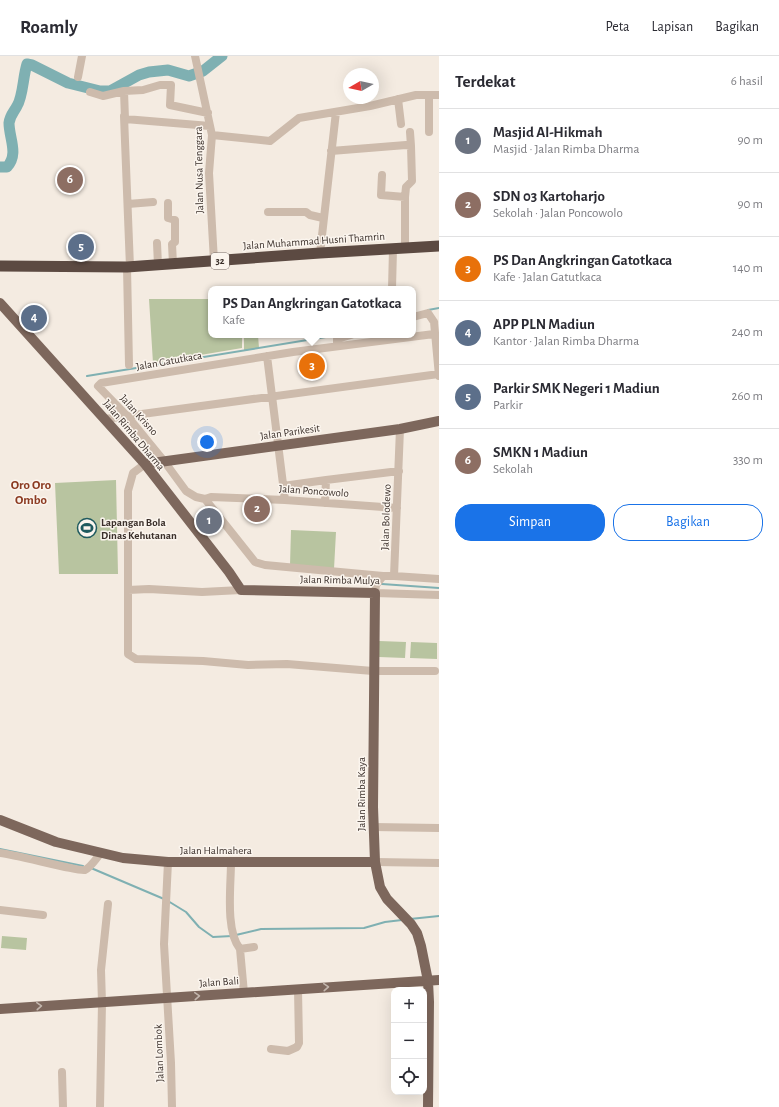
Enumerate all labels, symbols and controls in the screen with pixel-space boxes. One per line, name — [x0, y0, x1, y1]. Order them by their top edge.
text: Roamly — [20, 18, 78, 37]
text: Peta — [606, 20, 630, 34]
text: Lapisan — [652, 20, 693, 34]
text: Bagikan — [715, 20, 759, 34]
north arrow — [343, 68, 379, 104]
text: Terdekat — [455, 73, 515, 90]
text: 6 hasil — [731, 75, 763, 88]
text: Masjid Al-Hikmah — [493, 125, 602, 140]
street label: Jalan Nusa Tenggara — [193, 126, 205, 214]
text: 1 — [466, 134, 470, 147]
text: 90 m — [737, 134, 763, 147]
text: Masjid · Jalan Rimba Dharma — [493, 143, 639, 156]
pin: 6 — [57, 165, 83, 195]
text: SDN 03 Kartoharjo — [493, 189, 605, 204]
text: 2 — [465, 198, 471, 211]
text: 90 m — [737, 198, 763, 211]
text: Sekolah · Jalan Poncowolo — [493, 207, 623, 220]
street label: Jalan Muhammad Husni Thamrin — [243, 231, 385, 251]
pin: 5 — [68, 232, 94, 262]
road number: 32 — [211, 253, 229, 269]
text: PS Dan Angkringan Gatotkaca — [493, 253, 672, 268]
text: 3 — [465, 262, 471, 275]
text: 140 m — [733, 262, 763, 275]
text: Kafe · Jalan Gatutkaca — [493, 271, 602, 284]
popup — [208, 286, 416, 338]
text: PS Dan Angkringan Gatotkaca — [222, 296, 402, 311]
pin: 4 — [21, 303, 47, 333]
text: Kafe — [222, 314, 245, 327]
text: APP PLN Madiun — [493, 317, 595, 332]
text: 4 — [465, 326, 471, 339]
text: 240 m — [731, 326, 763, 339]
text: Kantor · Jalan Rimba Dharma — [493, 335, 639, 348]
street label: Jalan Gatutkaca — [135, 350, 203, 372]
pin: 3 — [299, 351, 325, 381]
text: Parkir SMK Negeri 1 Madiun — [493, 381, 660, 396]
text: 5 — [465, 390, 471, 403]
text: 260 m — [732, 390, 763, 403]
street label: Jalan Krisno — [118, 392, 160, 438]
street label: Jalan Rimba Dharma — [101, 397, 167, 473]
text: Parkir — [493, 399, 523, 412]
street label: Jalan Parikesit — [259, 422, 321, 442]
your location — [197, 432, 217, 452]
text: SMKN 1 Madiun — [493, 445, 588, 460]
text: 6 — [465, 454, 471, 467]
text: 330 m — [733, 454, 763, 467]
text: Sekolah — [493, 463, 533, 476]
district label: Oro Oro Ombo — [11, 479, 52, 507]
street label: Jalan Poncowolo — [279, 483, 349, 499]
street label: Jalan Bolodewo — [379, 484, 393, 550]
pin: 2 — [244, 494, 270, 524]
button: Simpan — [455, 504, 605, 541]
button: Bagikan — [613, 504, 763, 541]
pin: 1 — [196, 506, 222, 536]
sports icon: Lapangan Bola Dinas Kehutanan — [76, 517, 98, 539]
place label: Lapangan Bola Dinas Kehutanan — [101, 517, 177, 541]
street label: Jalan Rimba Mulya — [300, 574, 380, 586]
street label: Jalan Rimba Kaya — [356, 757, 367, 831]
street label: Jalan Halmahera — [180, 845, 252, 856]
street label: Jalan Bali — [199, 975, 239, 989]
one-way arrow — [323, 983, 329, 992]
map controls — [391, 987, 427, 1095]
button: + — [391, 987, 427, 1023]
one-way arrow — [194, 991, 200, 1000]
one-way arrow — [36, 1002, 42, 1011]
button: − — [391, 1023, 427, 1059]
street label: Jalan Lombok — [152, 1024, 166, 1082]
button: locate — [391, 1059, 427, 1095]

